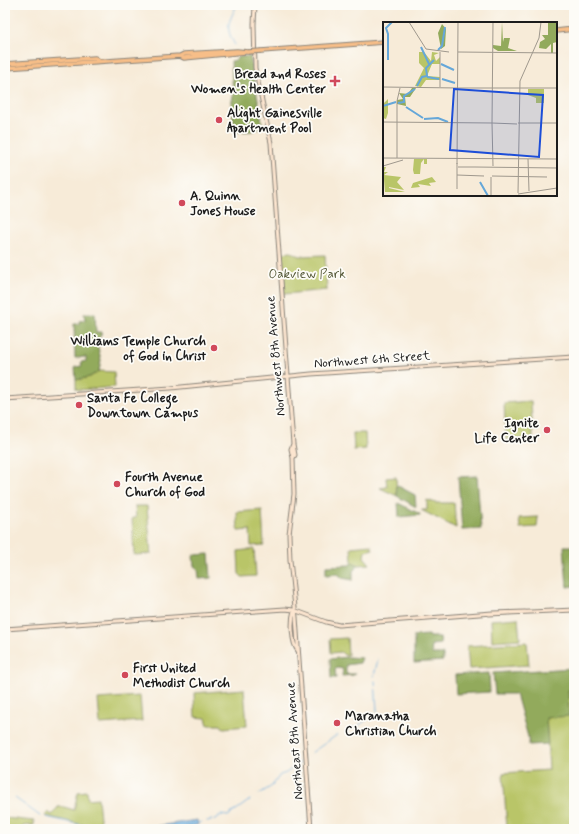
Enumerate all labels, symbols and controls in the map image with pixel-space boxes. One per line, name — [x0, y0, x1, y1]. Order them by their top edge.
inset map — [383, 22, 557, 196]
place label: Bread and Roses Women's Health Center — [190, 66, 327, 98]
marker: Bread and Roses Women's Health Center — [329, 75, 341, 87]
place label: Alight Gainesville Apartment Pool — [227, 105, 322, 138]
marker: Alight Gainesville Apartment Pool — [214, 115, 224, 125]
place label: A. Quinn Jones House — [190, 188, 256, 220]
marker: A. Quinn Jones House — [177, 198, 187, 208]
park label: Oakview Park — [268, 266, 346, 283]
street label: Northwest 8th Avenue — [262, 295, 290, 417]
place label: Williams Temple Church of God in Christ — [70, 333, 207, 365]
marker: Williams Temple Church of God in Christ — [209, 343, 219, 353]
street label: Northwest 6th Street — [313, 347, 431, 373]
place label: Santa Fe College Downtown Campus — [87, 390, 198, 422]
marker: Santa Fe College Downtown Campus — [74, 400, 84, 410]
place label: Ignite Life Center — [475, 415, 540, 447]
marker: Ignite Life Center — [542, 425, 552, 435]
place label: Fourth Avenue Church of God — [125, 469, 205, 501]
marker: Fourth Avenue Church of God — [112, 479, 122, 489]
place label: First United Methodist Church — [133, 660, 230, 692]
marker: First United Methodist Church — [120, 670, 130, 680]
street label: Northeast 8th Avenue — [282, 682, 308, 800]
place label: Maranatha Christian Church — [345, 708, 437, 740]
marker: Maranatha Christian Church — [332, 718, 342, 728]

